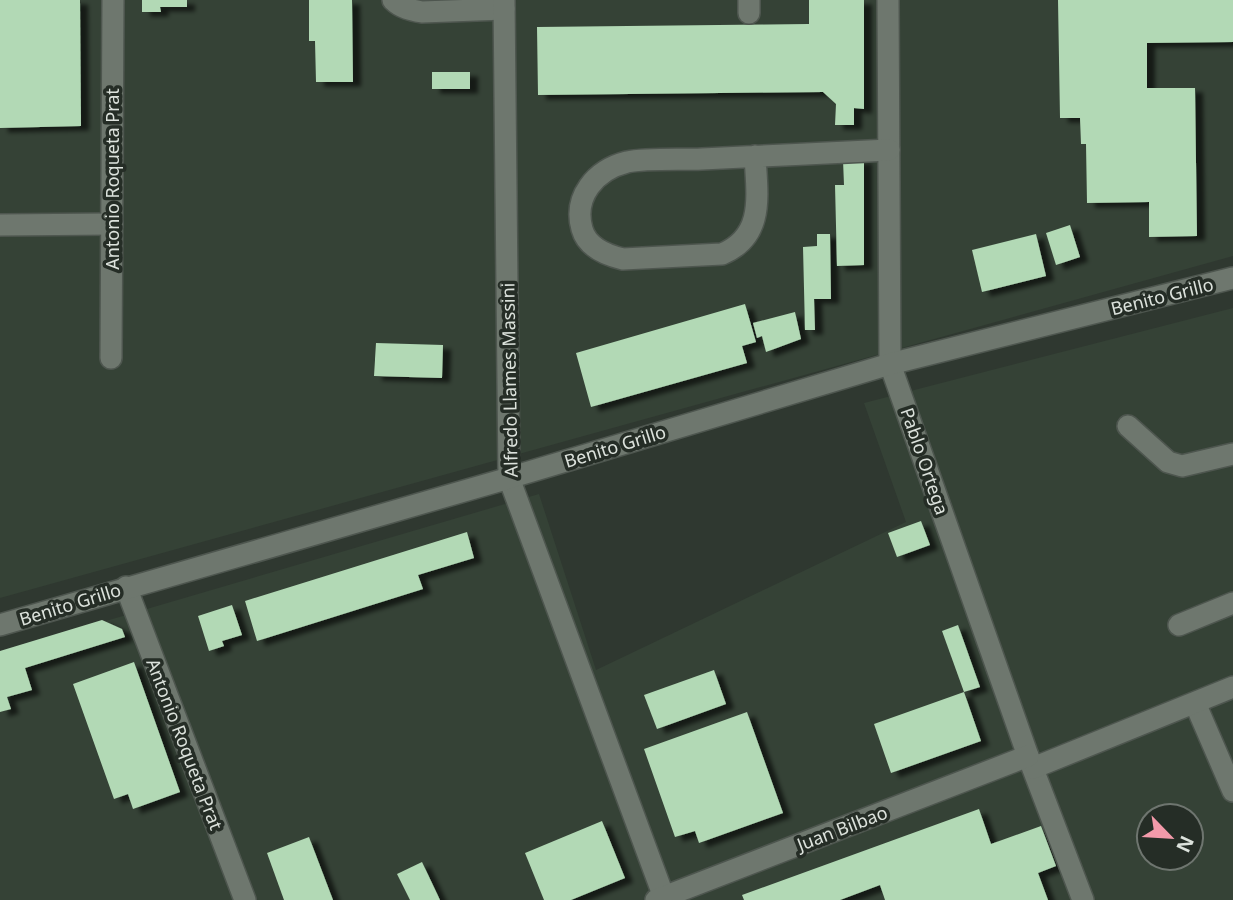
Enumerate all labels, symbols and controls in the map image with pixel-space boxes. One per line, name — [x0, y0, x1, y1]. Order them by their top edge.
street label: Antonio Roqueta Prat — [100, 88, 124, 270]
street label: Benito Grillo — [1108, 272, 1216, 320]
street label: Alfredo Llames Massini — [495, 282, 523, 478]
street label: Pablo Ortega — [895, 404, 955, 518]
street label: Benito Grillo — [561, 419, 669, 473]
street label: Benito Grillo — [16, 577, 124, 631]
street label: Antonio Roqueta Prat — [141, 655, 229, 834]
street label: Juan Bilbao — [791, 800, 891, 857]
north arrow — [1135, 802, 1205, 872]
text: N — [1170, 832, 1200, 857]

